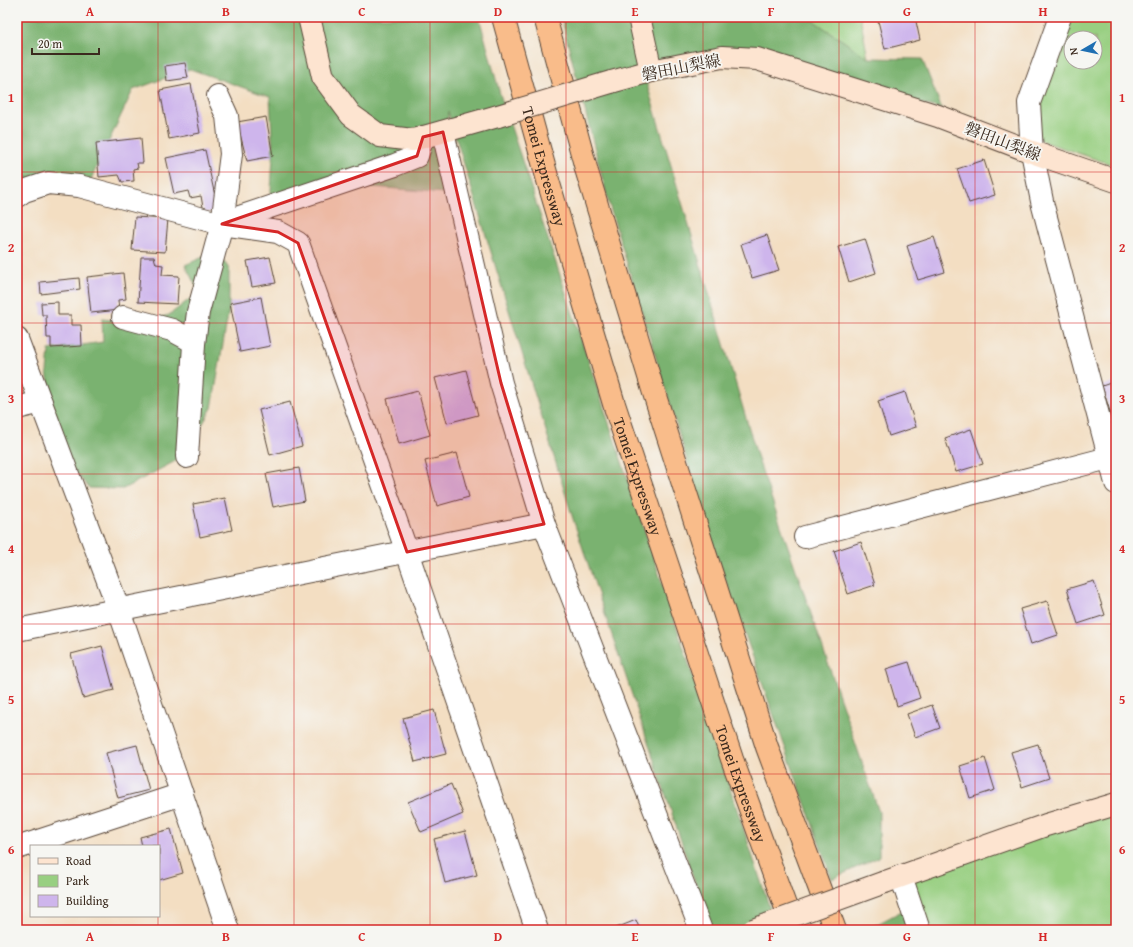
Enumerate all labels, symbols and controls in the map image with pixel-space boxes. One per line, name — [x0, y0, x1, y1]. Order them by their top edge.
text: A — [86, 2, 95, 21]
text: B — [222, 2, 230, 21]
text: C — [358, 2, 366, 21]
text: D — [494, 2, 502, 21]
text: E — [632, 2, 639, 21]
text: F — [768, 2, 775, 21]
text: G — [903, 2, 911, 21]
text: H — [1038, 2, 1048, 21]
scale bar — [32, 30, 99, 56]
north arrow — [1063, 30, 1103, 70]
text: 20 m — [38, 35, 62, 52]
text: N — [1065, 46, 1082, 56]
street label: 磐田山梨線 — [639, 48, 723, 86]
text: 1 — [8, 88, 14, 107]
text: 1 — [1119, 88, 1125, 107]
street label: Tomei Expressway — [516, 104, 573, 229]
street label: 磐田山梨線 — [961, 115, 1045, 167]
text: 2 — [8, 238, 15, 257]
text: 2 — [1119, 238, 1126, 257]
text: 3 — [8, 389, 14, 408]
text: 3 — [1119, 389, 1125, 408]
street label: Tomei Expressway — [607, 414, 669, 539]
text: 4 — [8, 539, 15, 558]
text: 4 — [1119, 539, 1126, 558]
text: 5 — [8, 690, 15, 709]
text: 5 — [1119, 690, 1126, 709]
street label: Tomei Expressway — [709, 722, 773, 846]
text: 6 — [8, 840, 15, 859]
text: 6 — [1119, 840, 1126, 859]
legend — [30, 845, 160, 917]
text: Road — [66, 852, 92, 869]
text: Park — [66, 872, 90, 889]
text: Building — [66, 892, 109, 909]
text: A — [86, 927, 95, 946]
text: B — [222, 927, 230, 946]
text: C — [358, 927, 366, 946]
text: D — [494, 927, 502, 946]
text: E — [632, 927, 639, 946]
text: F — [768, 927, 775, 946]
text: G — [903, 927, 911, 946]
text: H — [1038, 927, 1048, 946]

